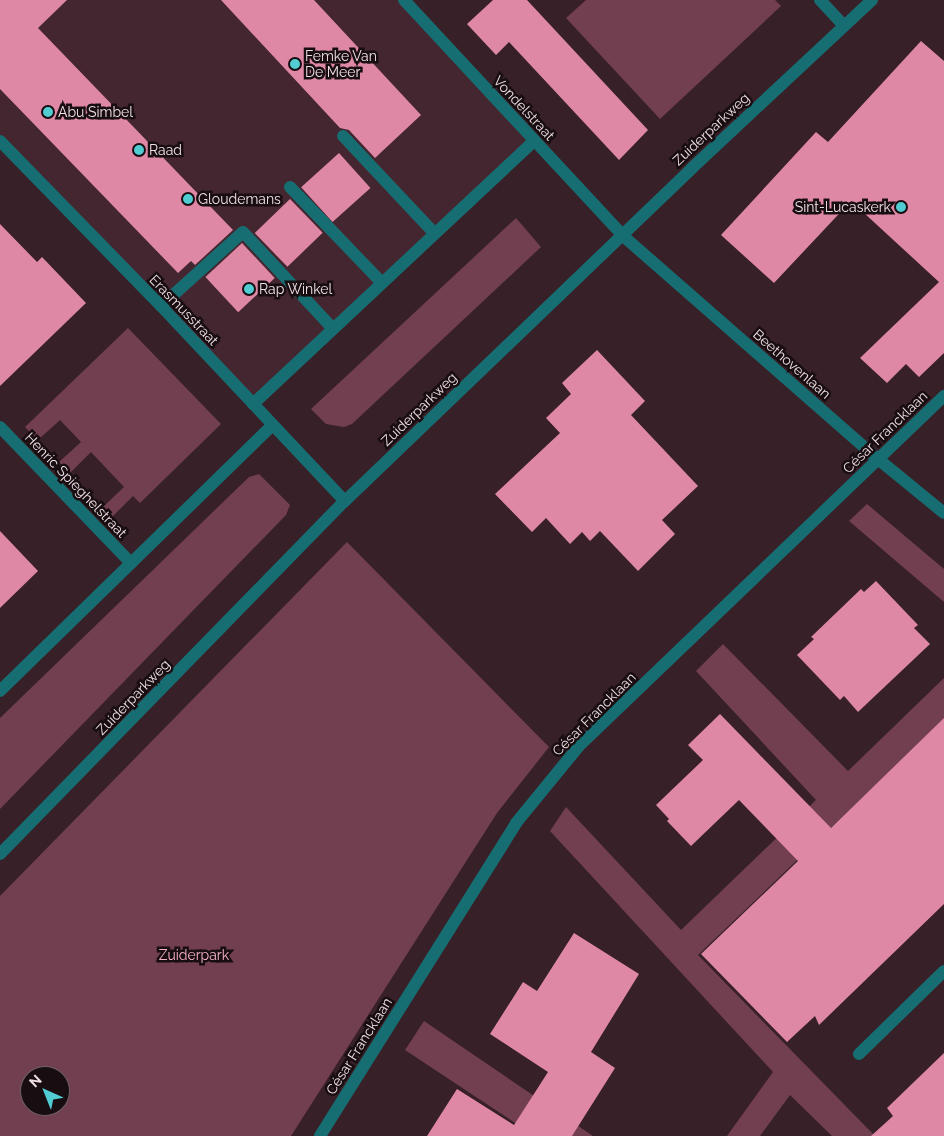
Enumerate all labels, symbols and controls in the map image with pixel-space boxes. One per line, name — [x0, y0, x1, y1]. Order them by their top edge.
place label: Femke Van De Meer — [305, 48, 377, 80]
marker: Femke Van De Meer — [289, 58, 301, 70]
street label: Vondelstraat — [490, 72, 558, 144]
street label: Zuiderparkweg — [669, 89, 753, 169]
place label: Abu Simbel — [58, 104, 133, 120]
marker: Abu Simbel — [42, 106, 54, 118]
place label: Raad — [149, 142, 182, 158]
marker: Raad — [133, 144, 145, 156]
place label: Gloudemans — [198, 191, 281, 207]
marker: Gloudemans — [182, 193, 194, 205]
place label: Sint-Lucaskerk — [795, 199, 891, 215]
marker: Sint-Lucaskerk — [895, 201, 907, 213]
street label: Erasmusstraat — [146, 271, 222, 349]
place label: Rap Winkel — [259, 281, 333, 297]
marker: Rap Winkel — [243, 283, 255, 295]
street label: Beethovenlaan — [750, 326, 834, 402]
street label: Zuiderparkweg — [378, 369, 460, 449]
street label: César Francklaan — [839, 387, 931, 477]
street label: Henric Spieghelstraat — [22, 429, 130, 541]
street label: Zuiderparkweg — [93, 656, 173, 738]
street label: César Francklaan — [549, 669, 639, 759]
park label: Zuiderpark — [159, 947, 229, 963]
street label: César Francklaan — [322, 994, 396, 1098]
north arrow — [20, 1066, 70, 1116]
text: N — [26, 1071, 45, 1090]

